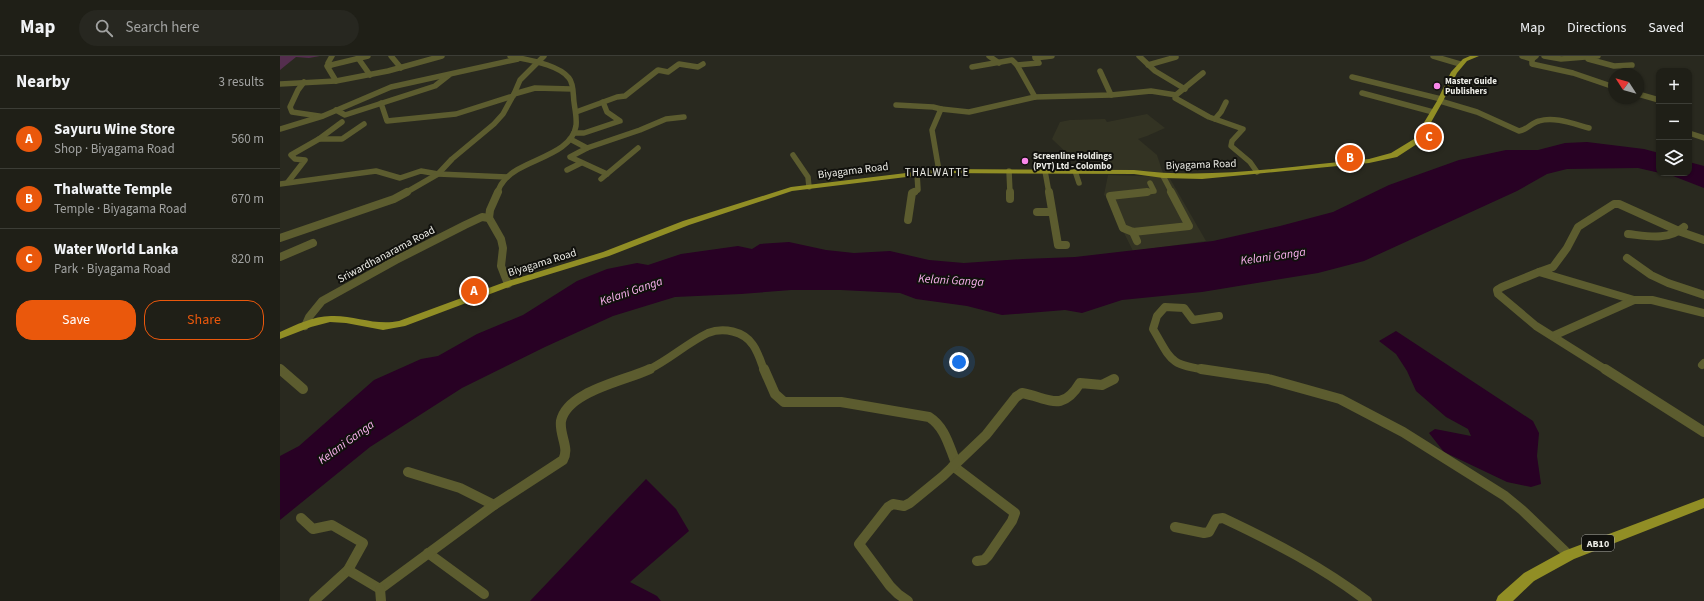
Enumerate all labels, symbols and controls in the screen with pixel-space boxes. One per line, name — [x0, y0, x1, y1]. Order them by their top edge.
search box — [79, 10, 359, 46]
text: Map — [20, 14, 55, 41]
icon: search — [93, 17, 115, 39]
text: Search here — [125, 17, 199, 38]
text: Map — [1520, 18, 1545, 38]
text: Directions — [1567, 18, 1626, 38]
text: Saved — [1648, 18, 1684, 38]
north arrow — [1608, 68, 1644, 104]
map controls — [1656, 68, 1692, 176]
button: + — [1656, 68, 1692, 104]
text: Nearby — [16, 70, 70, 94]
text: 3 results — [219, 73, 264, 91]
place label: Master Guide Publishers — [1445, 75, 1497, 98]
marker: Master Guide Publishers — [1432, 81, 1442, 91]
button: − — [1656, 104, 1692, 140]
text: Sayuru Wine Store — [54, 119, 175, 140]
pin: C — [1416, 122, 1442, 152]
text: A — [25, 130, 33, 148]
text: 560 m — [231, 130, 264, 148]
text: Shop · Biyagama Road — [54, 140, 175, 158]
button: layers — [1656, 140, 1692, 176]
pin: B — [1337, 143, 1363, 173]
place label: Screenline Holdings (PVT) Ltd - Colombo — [1033, 150, 1112, 173]
marker: Screenline Holdings (PVT) Ltd - Colombo — [1020, 156, 1030, 166]
street label: Biyagama Road — [1165, 156, 1237, 173]
street label: Biyagama Road — [817, 159, 889, 182]
district label: THALWATTE — [905, 165, 969, 180]
text: Thalwatte Temple — [54, 179, 172, 200]
text: B — [25, 190, 33, 208]
text: 670 m — [231, 190, 264, 208]
text: Temple · Biyagama Road — [54, 200, 187, 218]
street label: Sriwardhanarama Road — [335, 222, 438, 286]
text: Water World Lanka — [54, 239, 178, 260]
water label: Kelani Ganga — [1239, 243, 1307, 269]
street label: Biyagama Road — [506, 245, 578, 280]
text: C — [25, 250, 33, 268]
text: 820 m — [231, 250, 264, 268]
text: Park · Biyagama Road — [54, 260, 171, 278]
water label: Kelani Ganga — [918, 270, 985, 291]
water label: Kelani Ganga — [597, 273, 666, 310]
pin: A — [461, 276, 487, 306]
button: Save — [16, 300, 136, 340]
button: Share — [144, 300, 264, 340]
your location — [949, 352, 969, 372]
water label: Kelani Ganga — [315, 416, 378, 469]
road number: AB10 — [1582, 535, 1614, 551]

